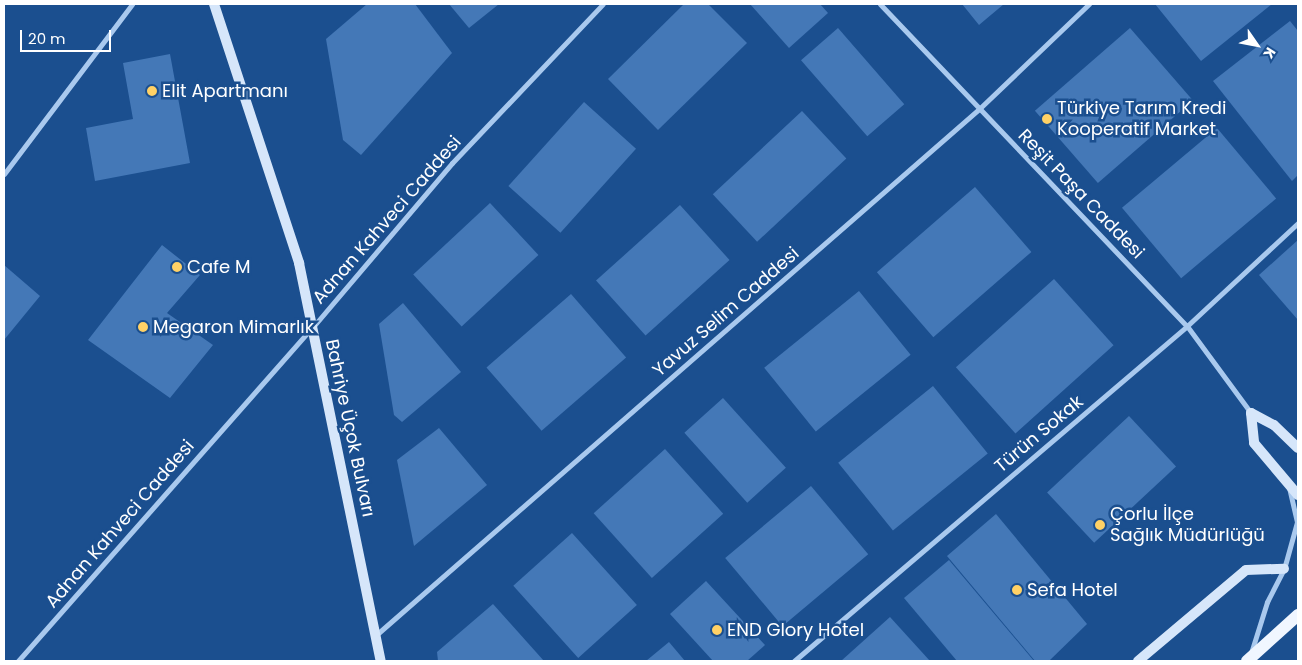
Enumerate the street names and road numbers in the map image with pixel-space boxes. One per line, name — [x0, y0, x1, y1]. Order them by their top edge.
street label: Reşit Paşa Caddesi — [1014, 125, 1148, 263]
street label: Adnan Kahveci Caddesi — [308, 132, 466, 308]
street label: Yavuz Selim Caddesi — [648, 243, 804, 381]
street label: Bahriye Üçok Bulvarı — [321, 337, 379, 519]
street label: Türün Sokak — [990, 391, 1088, 477]
street label: Adnan Kahveci Caddesi — [41, 436, 199, 612]

